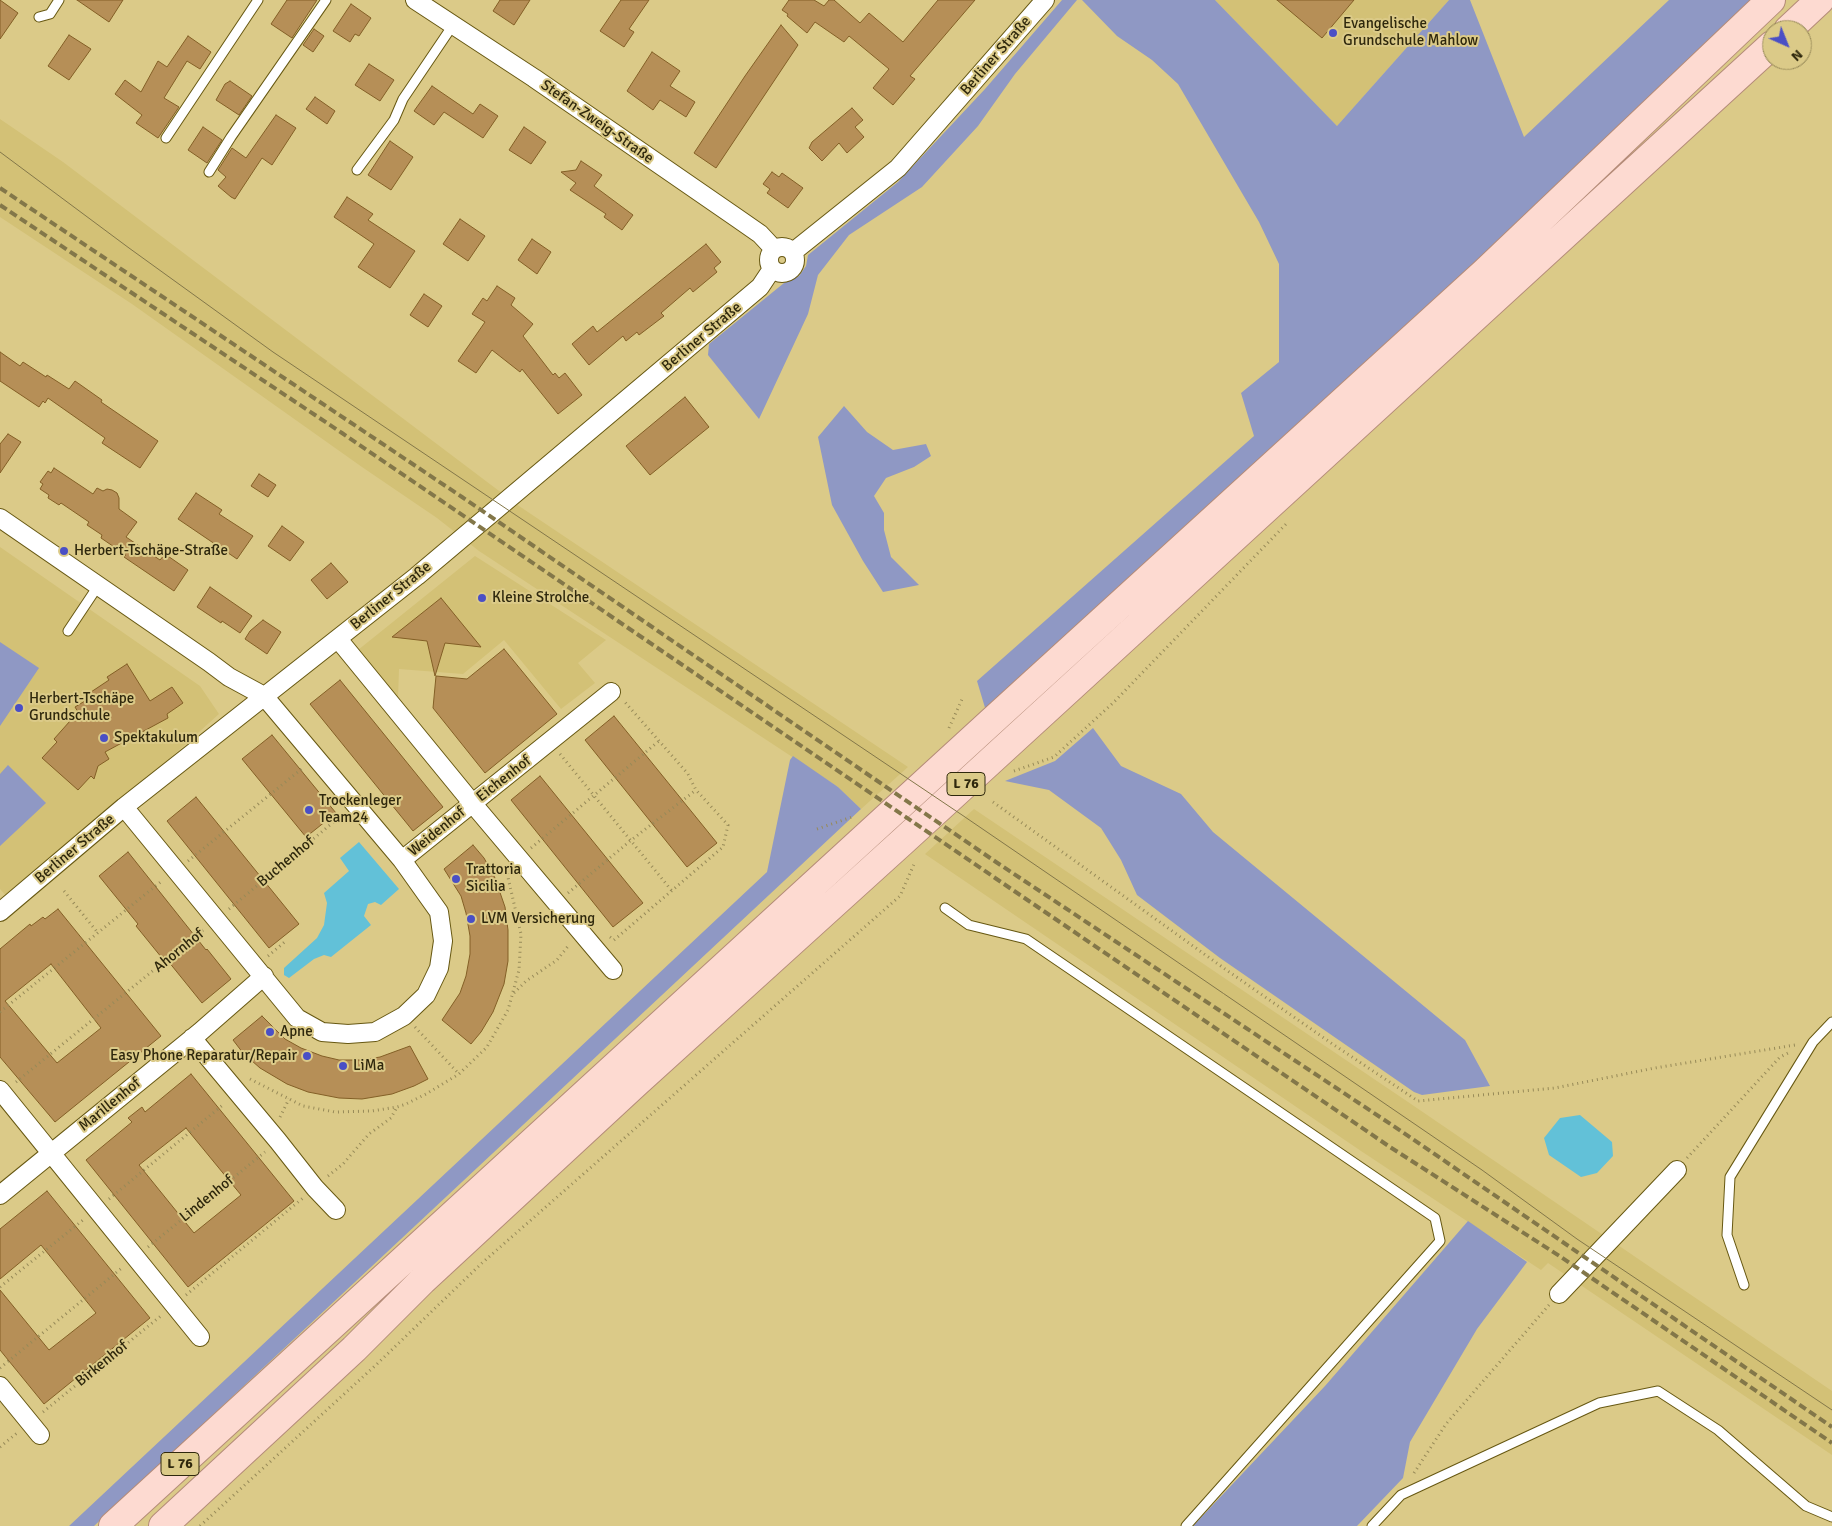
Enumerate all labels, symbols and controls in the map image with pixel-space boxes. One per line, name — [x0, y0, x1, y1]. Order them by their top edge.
street label: Berliner Straße — [957, 13, 1035, 99]
place label: Evangelische Grundschule Mahlow — [1343, 15, 1478, 50]
north arrow — [1762, 20, 1812, 70]
marker: Evangelische Grundschule Mahlow — [1327, 27, 1339, 39]
text: N — [1788, 46, 1806, 65]
street label: Stefan-Zweig-Straße — [537, 76, 657, 168]
street label: Berliner Straße — [658, 298, 746, 376]
place label: Herbert-Tschäpe-Straße — [74, 542, 228, 560]
marker: Herbert-Tschäpe-Straße — [58, 545, 70, 557]
street label: Berliner Straße — [347, 558, 435, 634]
place label: Kleine Strolche — [492, 589, 589, 607]
marker: Kleine Strolche — [476, 592, 488, 604]
place label: Herbert-Tschäpe Grundschule — [29, 690, 134, 725]
marker: Herbert-Tschäpe Grundschule — [13, 702, 25, 714]
place label: Spektakulum — [114, 729, 198, 747]
marker: Spektakulum — [98, 732, 110, 744]
street label: Eichenhof — [473, 752, 535, 806]
road number: L 76 — [947, 772, 985, 796]
place label: Trockenleger Team24 — [319, 792, 401, 827]
marker: Trockenleger Team24 — [303, 804, 315, 816]
street label: Weidenhof — [405, 804, 469, 860]
street label: Berliner Straße — [31, 810, 119, 888]
street label: Buchenhof — [254, 833, 318, 891]
place label: Trattoria Sicilia — [466, 861, 521, 896]
marker: Trattoria Sicilia — [450, 873, 462, 885]
place label: LVM Versicherung — [481, 910, 595, 928]
marker: LVM Versicherung — [465, 913, 477, 925]
street label: Ahornhof — [150, 925, 208, 977]
place label: Apne — [280, 1023, 313, 1041]
marker: Apne — [264, 1026, 276, 1038]
place label: Easy Phone Reparatur/Repair — [110, 1047, 297, 1065]
marker: Easy Phone Reparatur/Repair — [301, 1050, 313, 1062]
place label: LiMa — [353, 1057, 384, 1075]
marker: LiMa — [337, 1060, 349, 1072]
street label: Marillenhof — [75, 1075, 145, 1135]
street label: Lindenhof — [176, 1172, 238, 1226]
street label: Birkenhof — [72, 1337, 132, 1391]
road number: L 76 — [161, 1452, 199, 1476]

